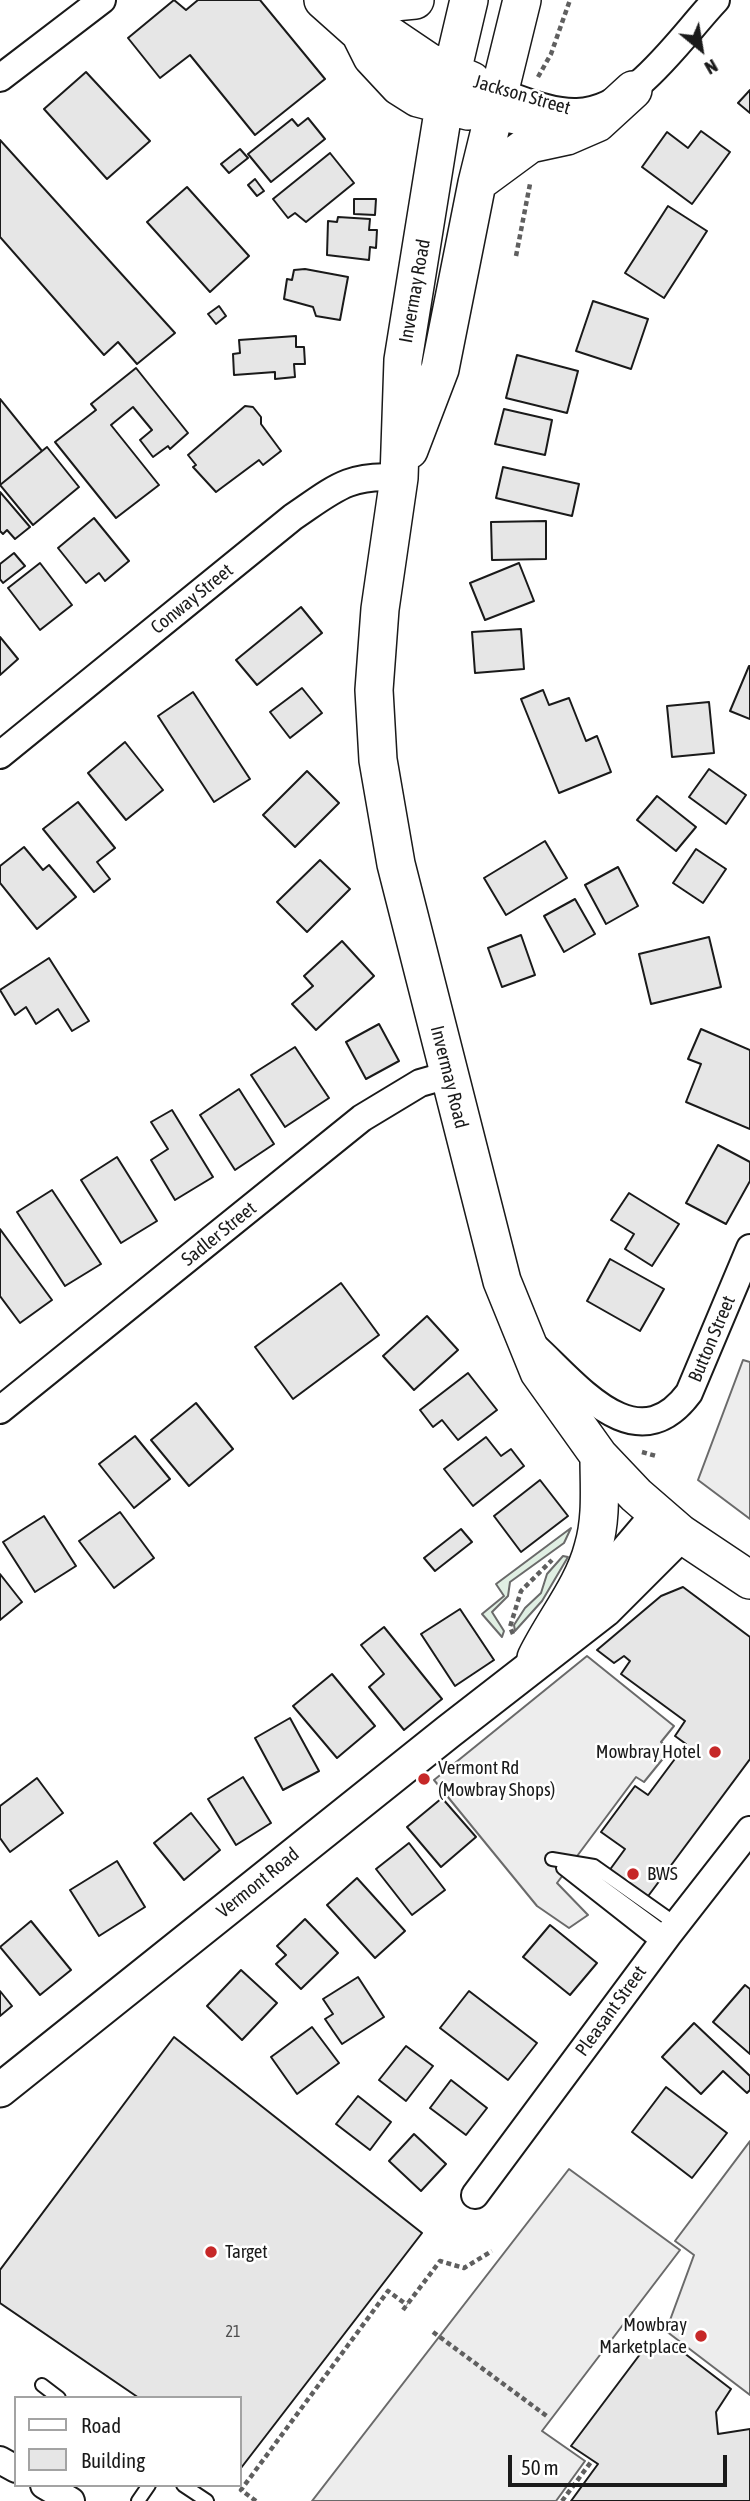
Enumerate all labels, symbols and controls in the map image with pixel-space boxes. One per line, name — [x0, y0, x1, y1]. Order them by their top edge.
north arrow — [666, 14, 736, 84]
text: N — [701, 55, 722, 80]
street label: Jackson Street — [471, 70, 573, 120]
street label: Invermay Road — [395, 237, 435, 345]
street label: Conway Street — [146, 559, 238, 639]
street label: Invermay Road — [425, 1023, 473, 1131]
street label: Sadler Street — [177, 1197, 261, 1271]
street label: Button Street — [684, 1292, 740, 1386]
place label: Mowbray Hotel — [596, 1741, 701, 1763]
marker: Mowbray Hotel — [707, 1744, 723, 1760]
place label: Vermont Rd (Mowbray Shops) — [438, 1757, 555, 1801]
marker: Vermont Rd (Mowbray Shops) — [416, 1771, 432, 1787]
street label: Vermont Road — [212, 1843, 304, 1923]
place label: BWS — [647, 1863, 678, 1885]
marker: BWS — [625, 1866, 641, 1882]
street label: Pleasant Street — [571, 1961, 651, 2061]
place label: Target — [225, 2241, 268, 2263]
marker: Target — [203, 2244, 219, 2260]
place label: Mowbray Marketplace — [599, 2314, 687, 2358]
house number: 21 — [225, 2322, 241, 2342]
marker: Mowbray Marketplace — [693, 2328, 709, 2344]
legend — [14, 2396, 242, 2487]
text: Road — [81, 2413, 121, 2437]
scale bar — [512, 2442, 731, 2486]
text: Building — [81, 2448, 145, 2472]
text: 50 m — [521, 2455, 559, 2479]

